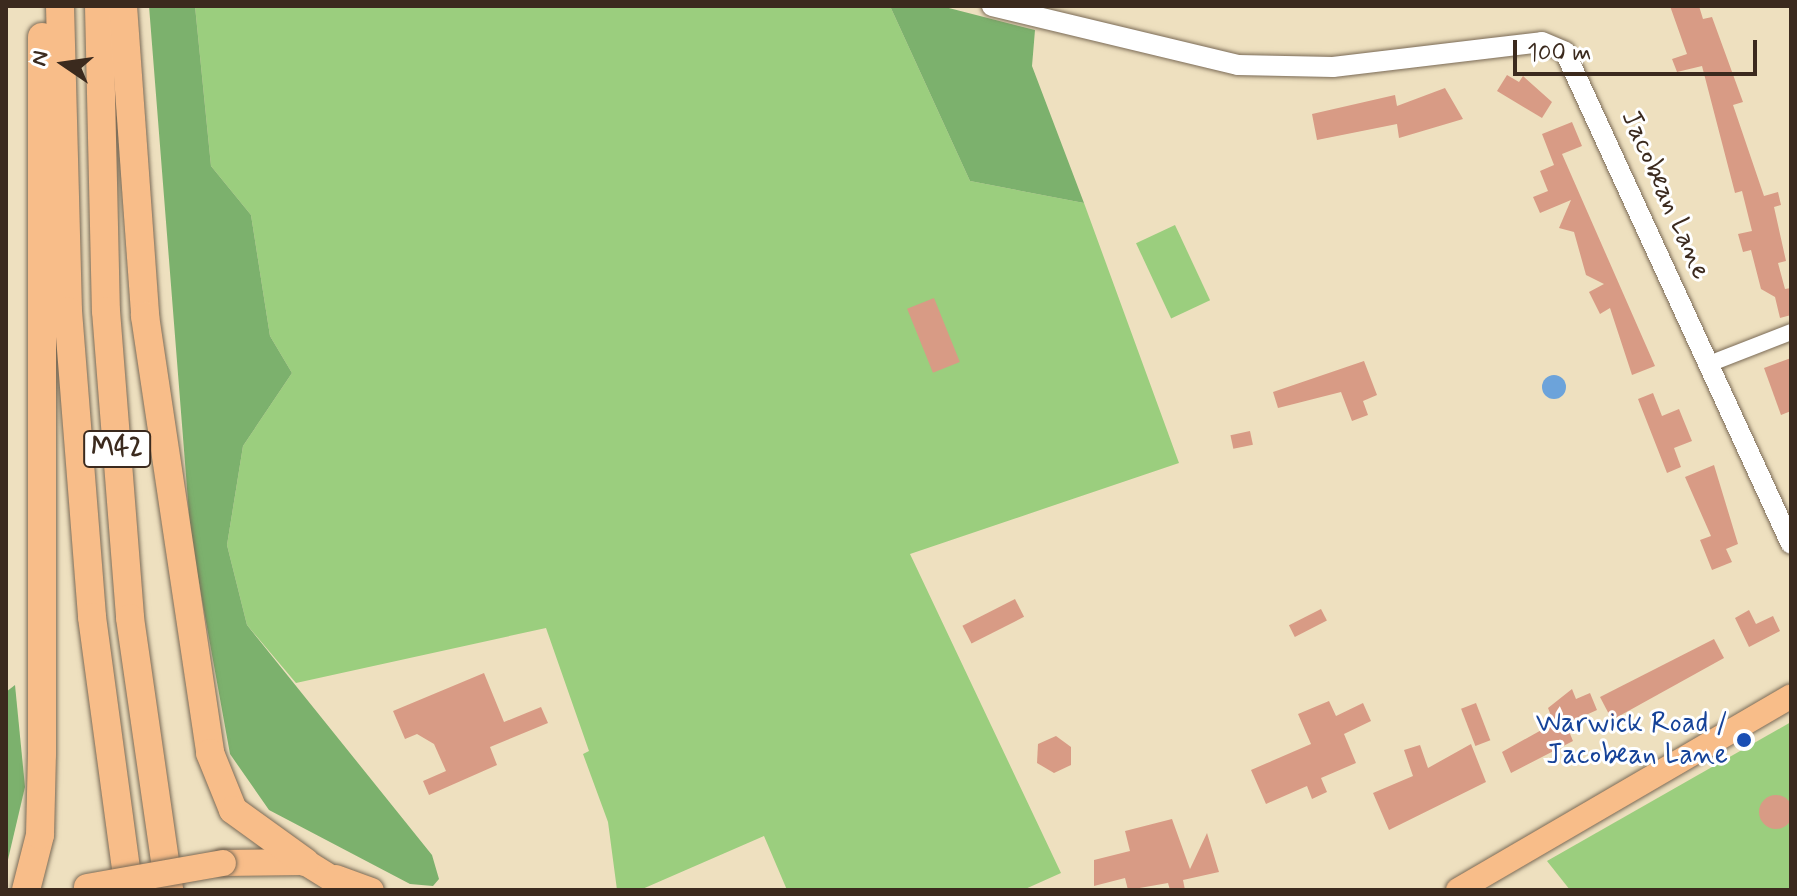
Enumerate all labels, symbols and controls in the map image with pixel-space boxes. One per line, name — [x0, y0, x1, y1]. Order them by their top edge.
north arrow — [24, 24, 104, 104]
scale bar — [1517, 24, 1761, 74]
text: 100 m — [1527, 38, 1591, 69]
text: N — [25, 48, 56, 69]
street label: Jacobean Lane — [1613, 107, 1717, 283]
road number: M42 — [83, 427, 151, 471]
place label: Warwick Road / Jacobean Lane — [1537, 707, 1728, 773]
marker: Warwick Road / Jacobean Lane — [1735, 731, 1753, 749]

